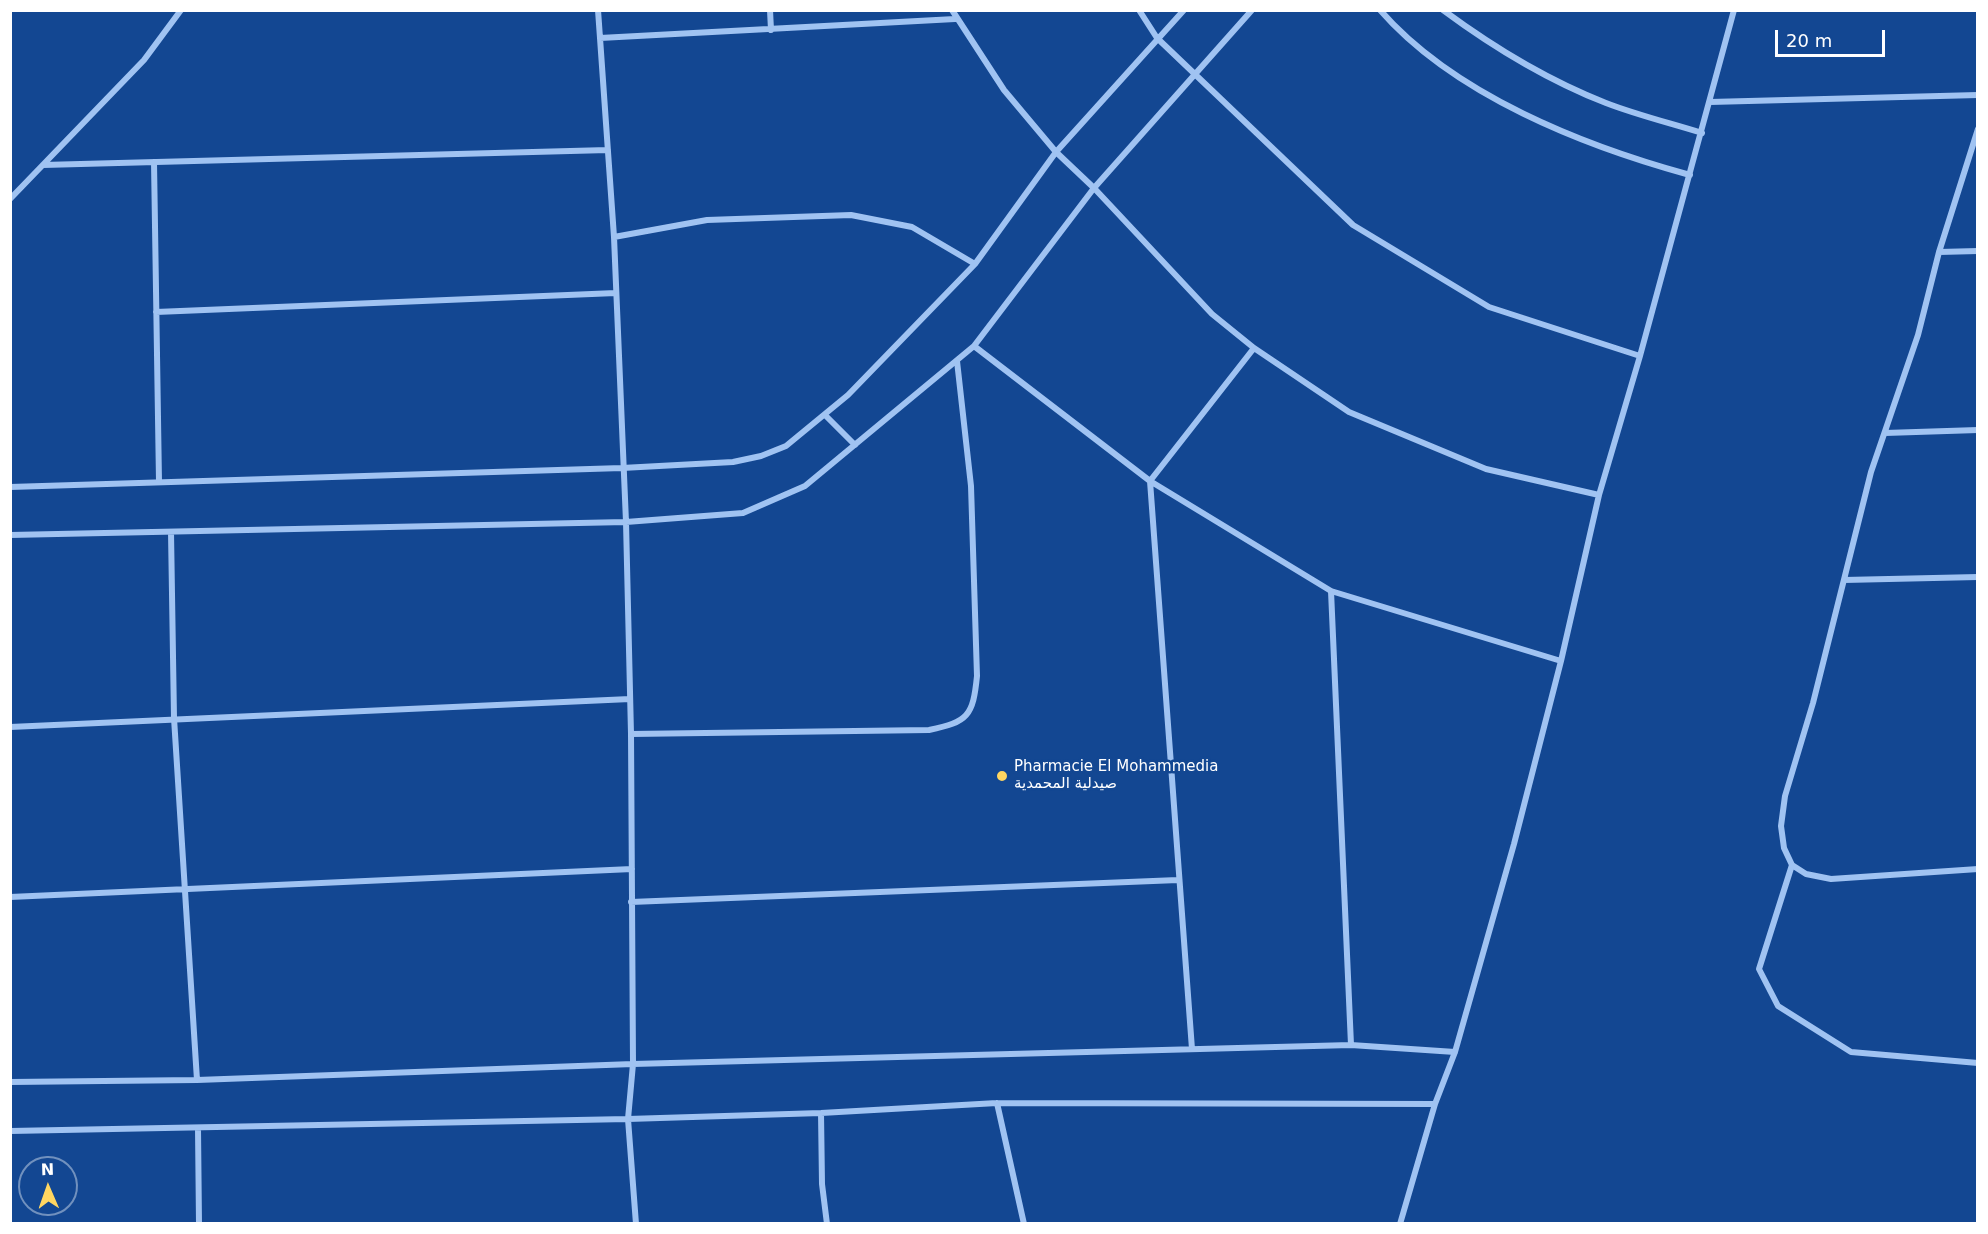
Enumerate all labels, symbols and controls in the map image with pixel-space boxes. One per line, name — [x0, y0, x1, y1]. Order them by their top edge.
scale bar — [1778, 18, 1888, 56]
text: 20 m — [1786, 30, 1832, 51]
place label: Pharmacie El Mohammedia صيدلية المحمدية — [1014, 758, 1218, 793]
marker: Pharmacie El Mohammedia صيدلية المحمدية — [995, 769, 1009, 783]
north arrow — [18, 1156, 78, 1216]
text: N — [40, 1160, 54, 1179]

